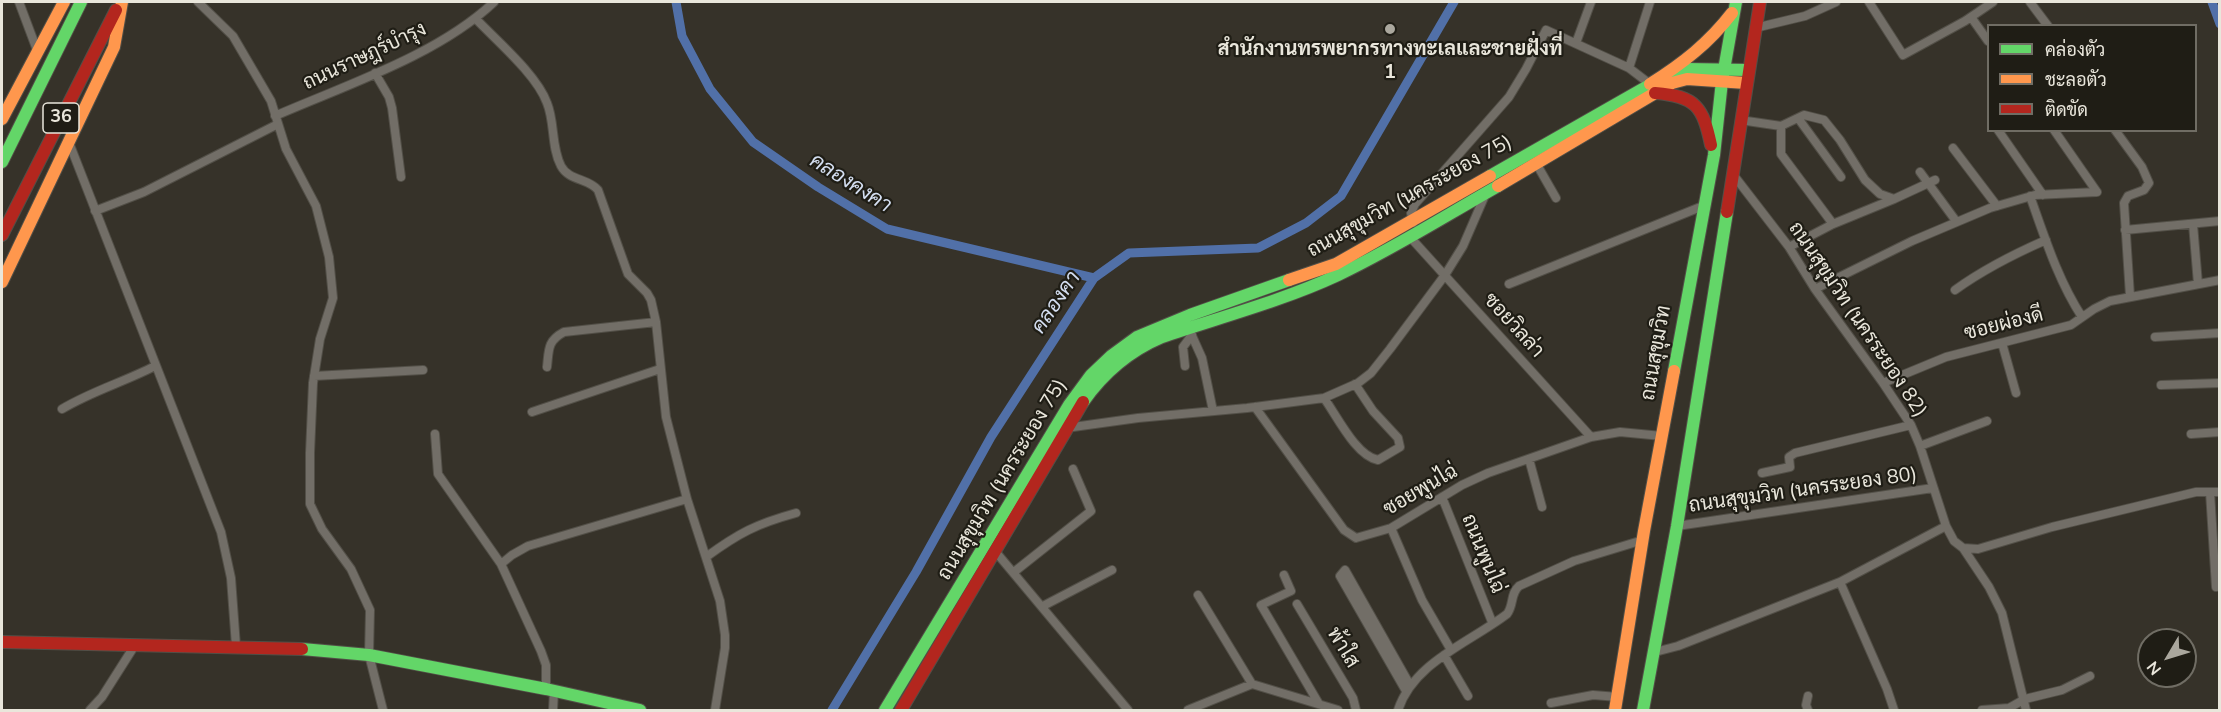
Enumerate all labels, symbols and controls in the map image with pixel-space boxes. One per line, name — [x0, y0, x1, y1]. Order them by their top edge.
street label: ถนนราษฎร์บำรุง — [300, 18, 430, 96]
marker: สำนักงานทรพยากรทางทะเลและชายฝั่งที่ 1 — [1383, 22, 1397, 36]
legend — [1987, 24, 2197, 132]
place label: สำนักงานทรพยากรทางทะเลและชายฝั่งที่ 1 — [1218, 38, 1562, 85]
text: คล่องตัว — [2045, 38, 2105, 62]
text: ชะลอตัว — [2045, 68, 2107, 92]
text: ติดขัด — [2045, 98, 2088, 122]
road number: 36 — [43, 103, 79, 133]
street label: ถนนสุขุมวิท (นครระยอง 75) — [1303, 131, 1517, 263]
water label: คลองคงคา — [804, 149, 896, 219]
street label: ถนนสุขุมวิท (นครระยอง 82) — [1783, 218, 1931, 422]
water label: คลองคา — [1027, 267, 1087, 339]
street label: ซอยวิลล่า — [1478, 289, 1548, 363]
street label: ถนนสุขุมวิท — [1637, 304, 1677, 402]
street label: ซอยผ่องดี — [1962, 304, 2046, 346]
street label: ถนนสุขุมวิท (นครระยอง 75) — [933, 375, 1073, 585]
street label: ซอยพูนไฉ่ — [1380, 460, 1462, 522]
street label: ถนนสุขุมวิท (นครระยอง 80) — [1687, 463, 1919, 519]
street label: ถนนพูนไฉ่ — [1455, 511, 1509, 597]
street label: พ้าใส — [1321, 623, 1363, 673]
north arrow — [2137, 628, 2197, 688]
text: N — [2142, 656, 2167, 679]

